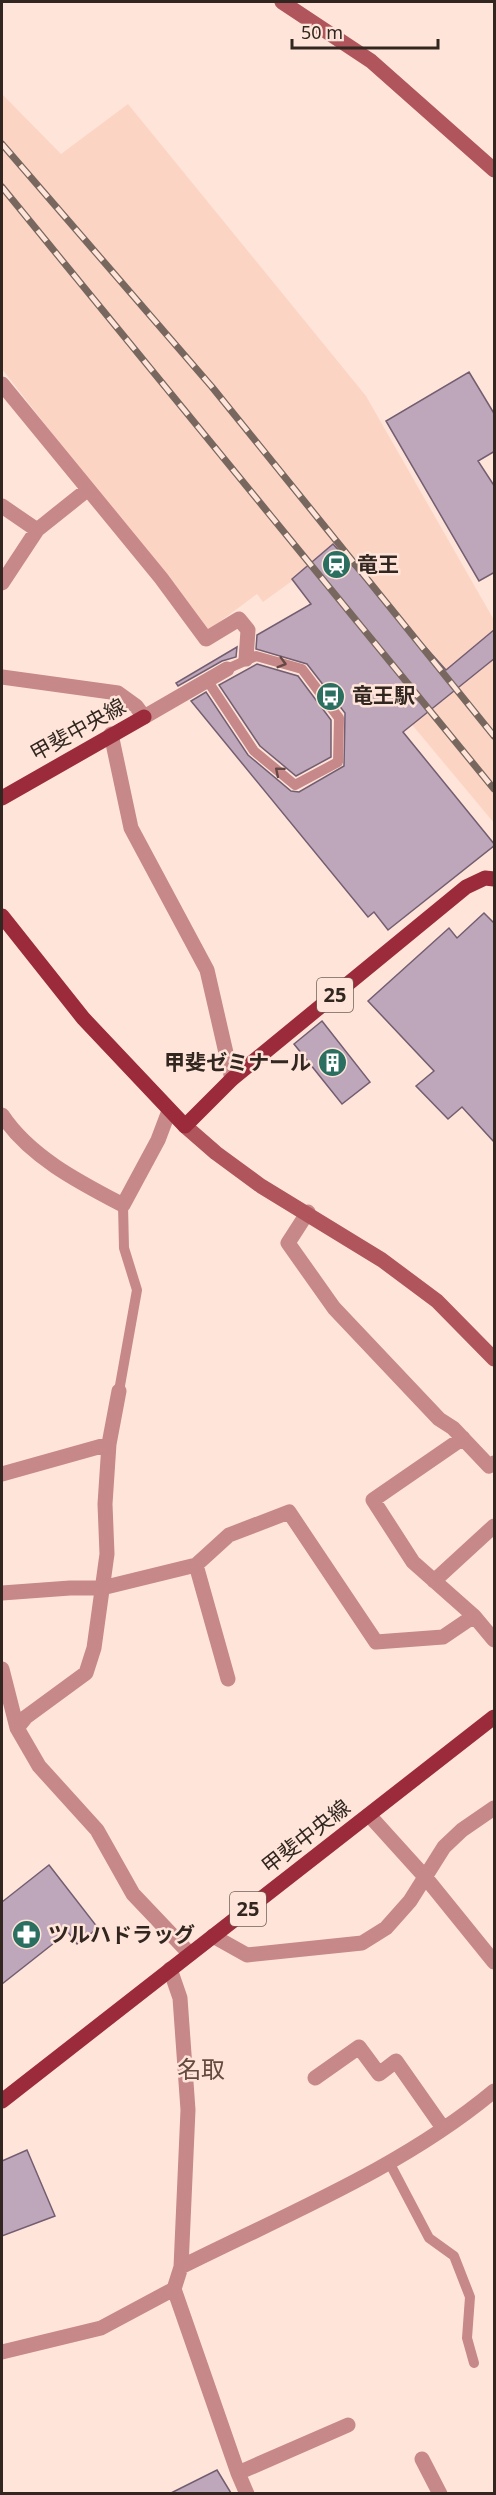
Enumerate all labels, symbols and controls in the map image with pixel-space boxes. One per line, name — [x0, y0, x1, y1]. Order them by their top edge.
scale bar — [292, 12, 438, 50]
text: 50 m — [301, 20, 343, 44]
station icon: 竜王 — [320, 549, 352, 581]
place label: 竜王 — [357, 550, 399, 578]
one-way arrow — [276, 656, 287, 668]
bus stop icon: 竜王駅 — [315, 680, 347, 712]
place label: 竜王駅 — [352, 681, 415, 709]
street label: 甲斐中央線 — [25, 691, 130, 767]
one-way arrow — [275, 768, 286, 779]
road number: 25 — [317, 978, 353, 1012]
building icon: 甲斐ゼミナール — [316, 1047, 348, 1079]
place label: 甲斐ゼミナール — [164, 1048, 311, 1076]
street label: 甲斐中央線 — [255, 1793, 355, 1880]
road number: 25 — [230, 1892, 266, 1926]
pharmacy icon: ツルハドラッグ — [11, 1919, 43, 1951]
place label: ツルハドラッグ — [48, 1920, 195, 1948]
district label: 名取 — [177, 2052, 225, 2085]

